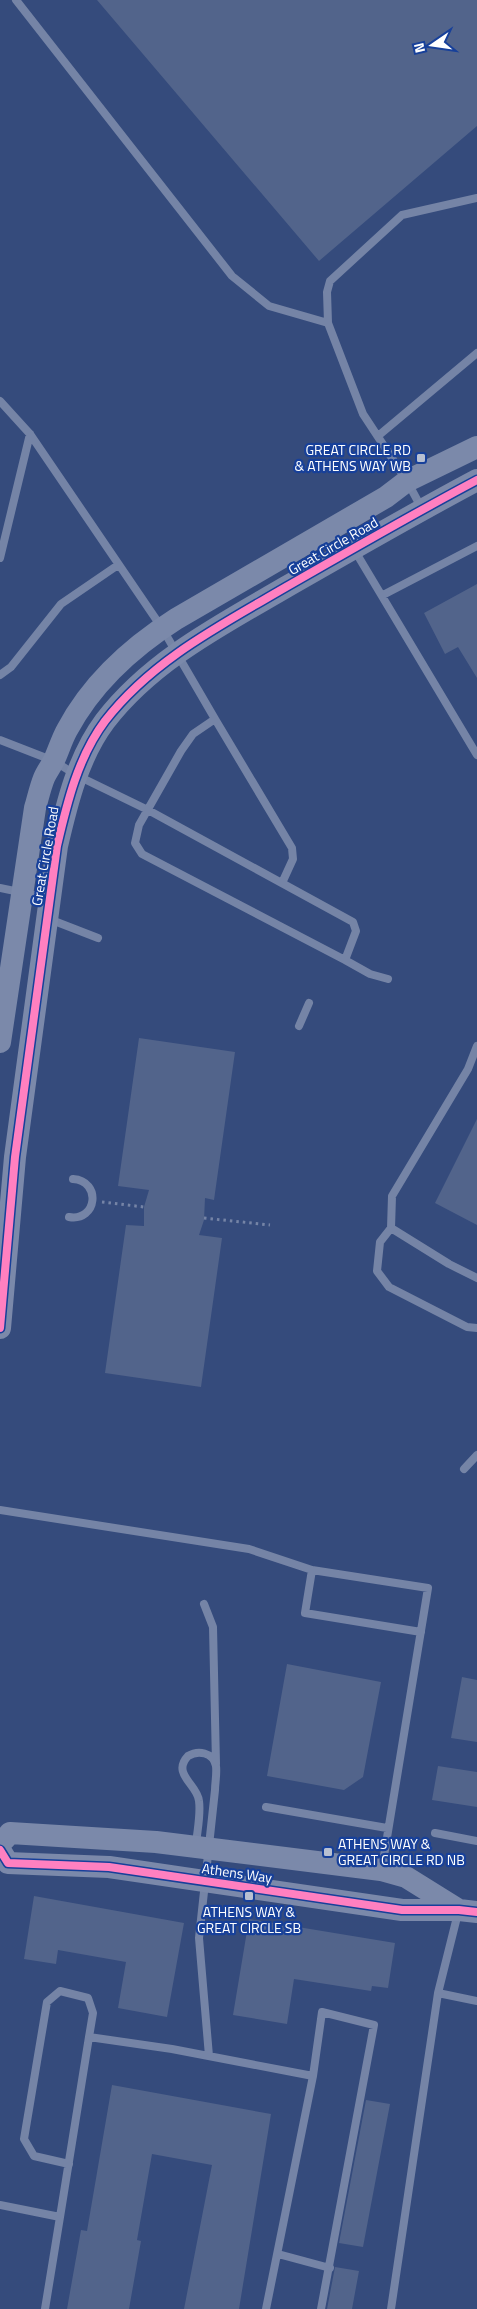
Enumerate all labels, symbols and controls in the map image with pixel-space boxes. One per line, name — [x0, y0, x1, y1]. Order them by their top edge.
north arrow — [407, 20, 457, 70]
text: N — [408, 41, 430, 55]
place label: GREAT CIRCLE RD & ATHENS WAY WB — [295, 439, 411, 476]
marker: GREAT CIRCLE RD & ATHENS WAY WB — [415, 452, 427, 464]
street label: Great Circle Road — [284, 511, 382, 580]
street label: Great Circle Road — [25, 805, 64, 907]
place label: ATHENS WAY & GREAT CIRCLE RD NB — [338, 1833, 465, 1870]
marker: ATHENS WAY & GREAT CIRCLE RD NB — [322, 1846, 334, 1858]
street label: Athens Way — [201, 1857, 274, 1888]
marker: ATHENS WAY & GREAT CIRCLE SB — [243, 1890, 255, 1902]
place label: ATHENS WAY & GREAT CIRCLE SB — [197, 1901, 301, 1938]

